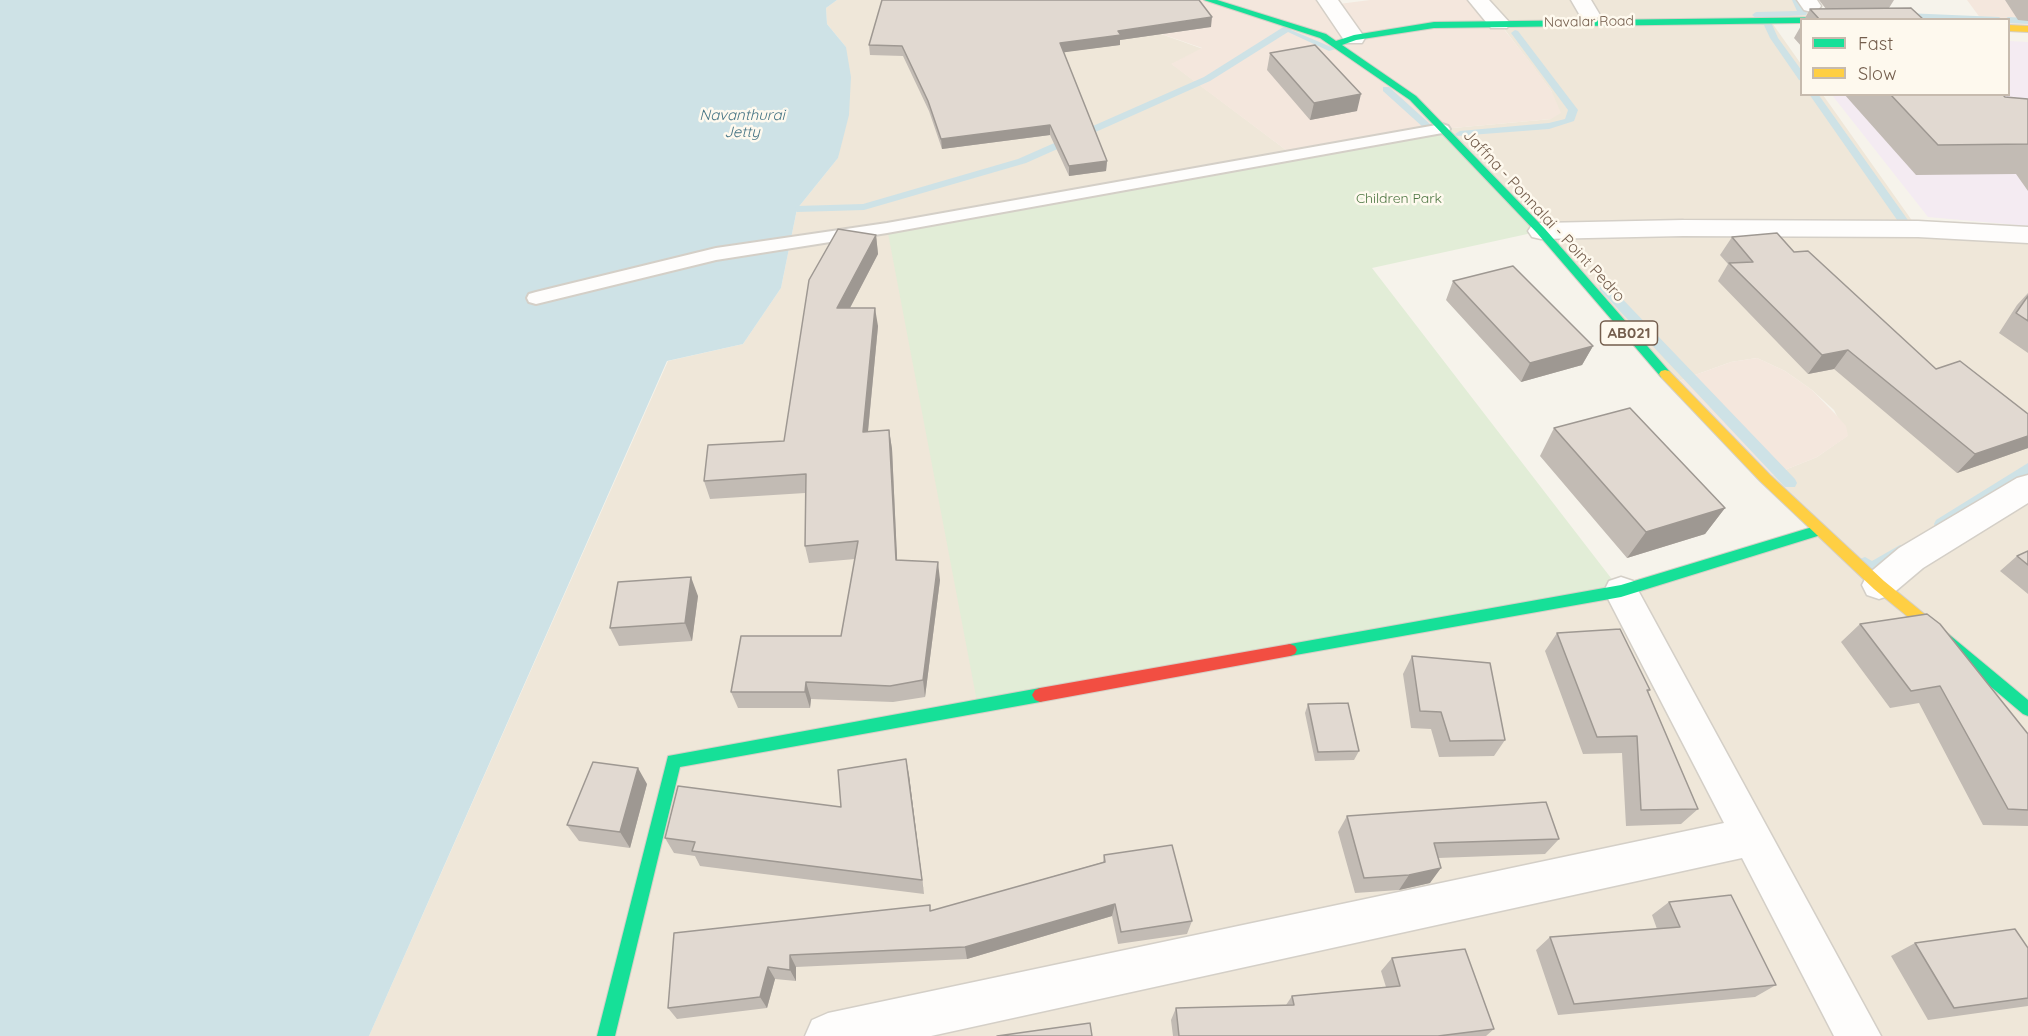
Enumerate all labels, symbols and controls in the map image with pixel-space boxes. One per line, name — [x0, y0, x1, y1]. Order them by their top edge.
street label: Navalar Road — [1544, 13, 1634, 31]
legend — [1800, 18, 2010, 96]
text: Fast — [1858, 32, 1893, 55]
text: Slow — [1858, 62, 1896, 85]
water label: Navanthurai Jetty — [699, 106, 785, 141]
street label: Jaffna - Ponnalai - Point Pedro — [1459, 126, 1629, 306]
park label: Children Park — [1356, 191, 1442, 207]
road number: AB021 — [1600, 321, 1658, 345]

